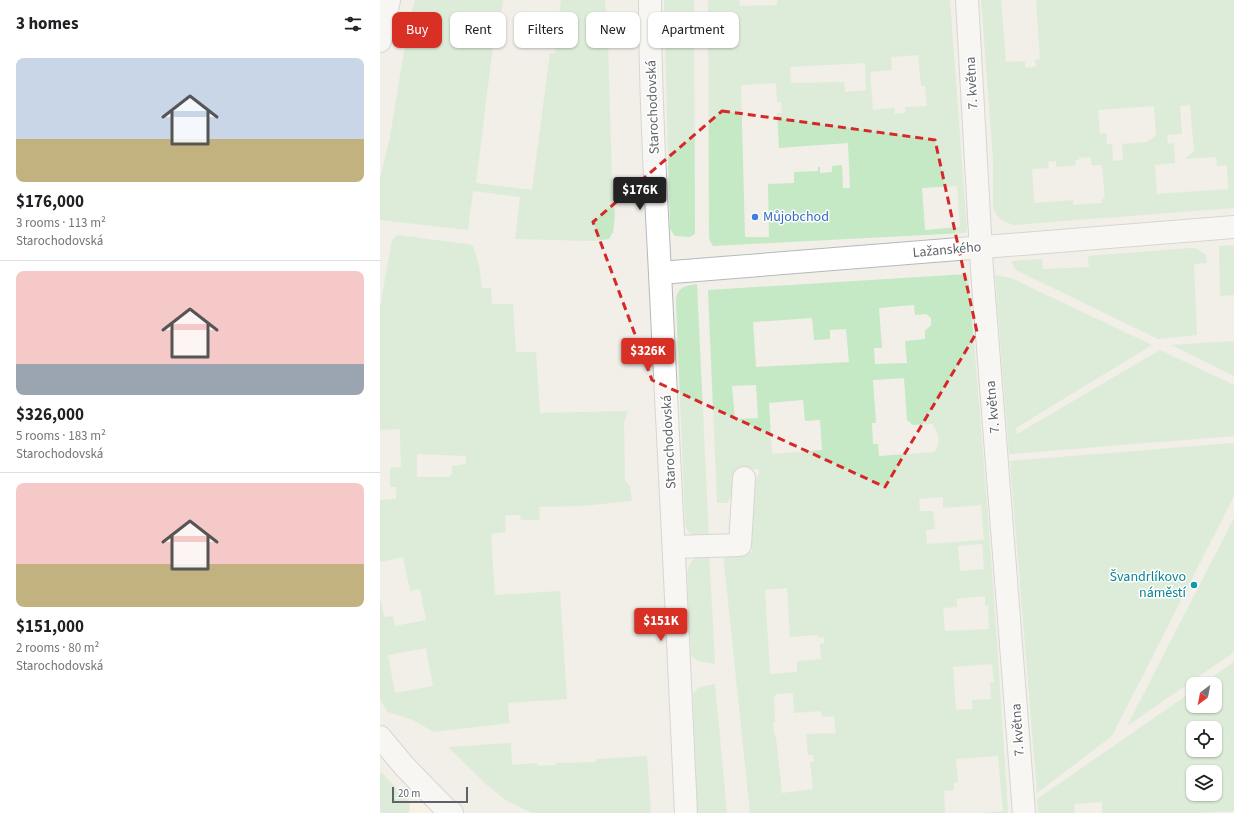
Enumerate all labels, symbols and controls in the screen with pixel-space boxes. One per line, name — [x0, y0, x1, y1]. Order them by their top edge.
text: 3 homes — [16, 12, 78, 36]
chip: Buy — [392, 12, 442, 48]
chip: Rent — [450, 12, 506, 48]
chip: Filters — [514, 12, 578, 48]
chip: New — [586, 12, 640, 48]
chip: Apartment — [648, 12, 739, 48]
icon: filters — [342, 13, 364, 35]
street label: 7. května — [961, 56, 983, 110]
street label: Starochodovská — [641, 60, 665, 154]
icon: home — [154, 84, 226, 156]
pin: $176K — [612, 177, 668, 211]
text: $176K — [622, 181, 658, 199]
text: $176,000 — [16, 190, 84, 214]
place label: Můjobchod — [763, 207, 829, 227]
marker: Můjobchod — [750, 212, 760, 222]
text: 3 rooms · 113 m² — [16, 214, 106, 232]
text: Starochodovská — [16, 232, 103, 250]
street label: Lažanského — [912, 237, 982, 263]
icon: home — [154, 297, 226, 369]
pin: $326K — [620, 338, 676, 372]
text: $326K — [630, 342, 666, 360]
street label: 7. května — [981, 380, 1005, 434]
street label: Starochodovská — [657, 394, 681, 490]
text: $326,000 — [16, 403, 84, 427]
text: 5 rooms · 183 m² — [16, 427, 106, 445]
text: Starochodovská — [16, 445, 103, 463]
icon: home — [154, 509, 226, 581]
place label: Švandrlíkovo náměstí — [1110, 567, 1187, 603]
marker: Švandrlíkovo náměstí — [1189, 580, 1199, 590]
pin: $151K — [633, 608, 689, 642]
text: $151K — [643, 612, 679, 630]
text: $151,000 — [16, 615, 84, 639]
text: 2 rooms · 80 m² — [16, 639, 99, 657]
text: Starochodovská — [16, 657, 103, 675]
north arrow — [1186, 677, 1222, 713]
map controls — [1186, 677, 1222, 801]
street label: 7. května — [1006, 703, 1030, 757]
button: locate — [1186, 721, 1222, 757]
button: layers — [1186, 765, 1222, 801]
scale bar — [392, 785, 468, 804]
text: 20 m — [398, 786, 420, 801]

